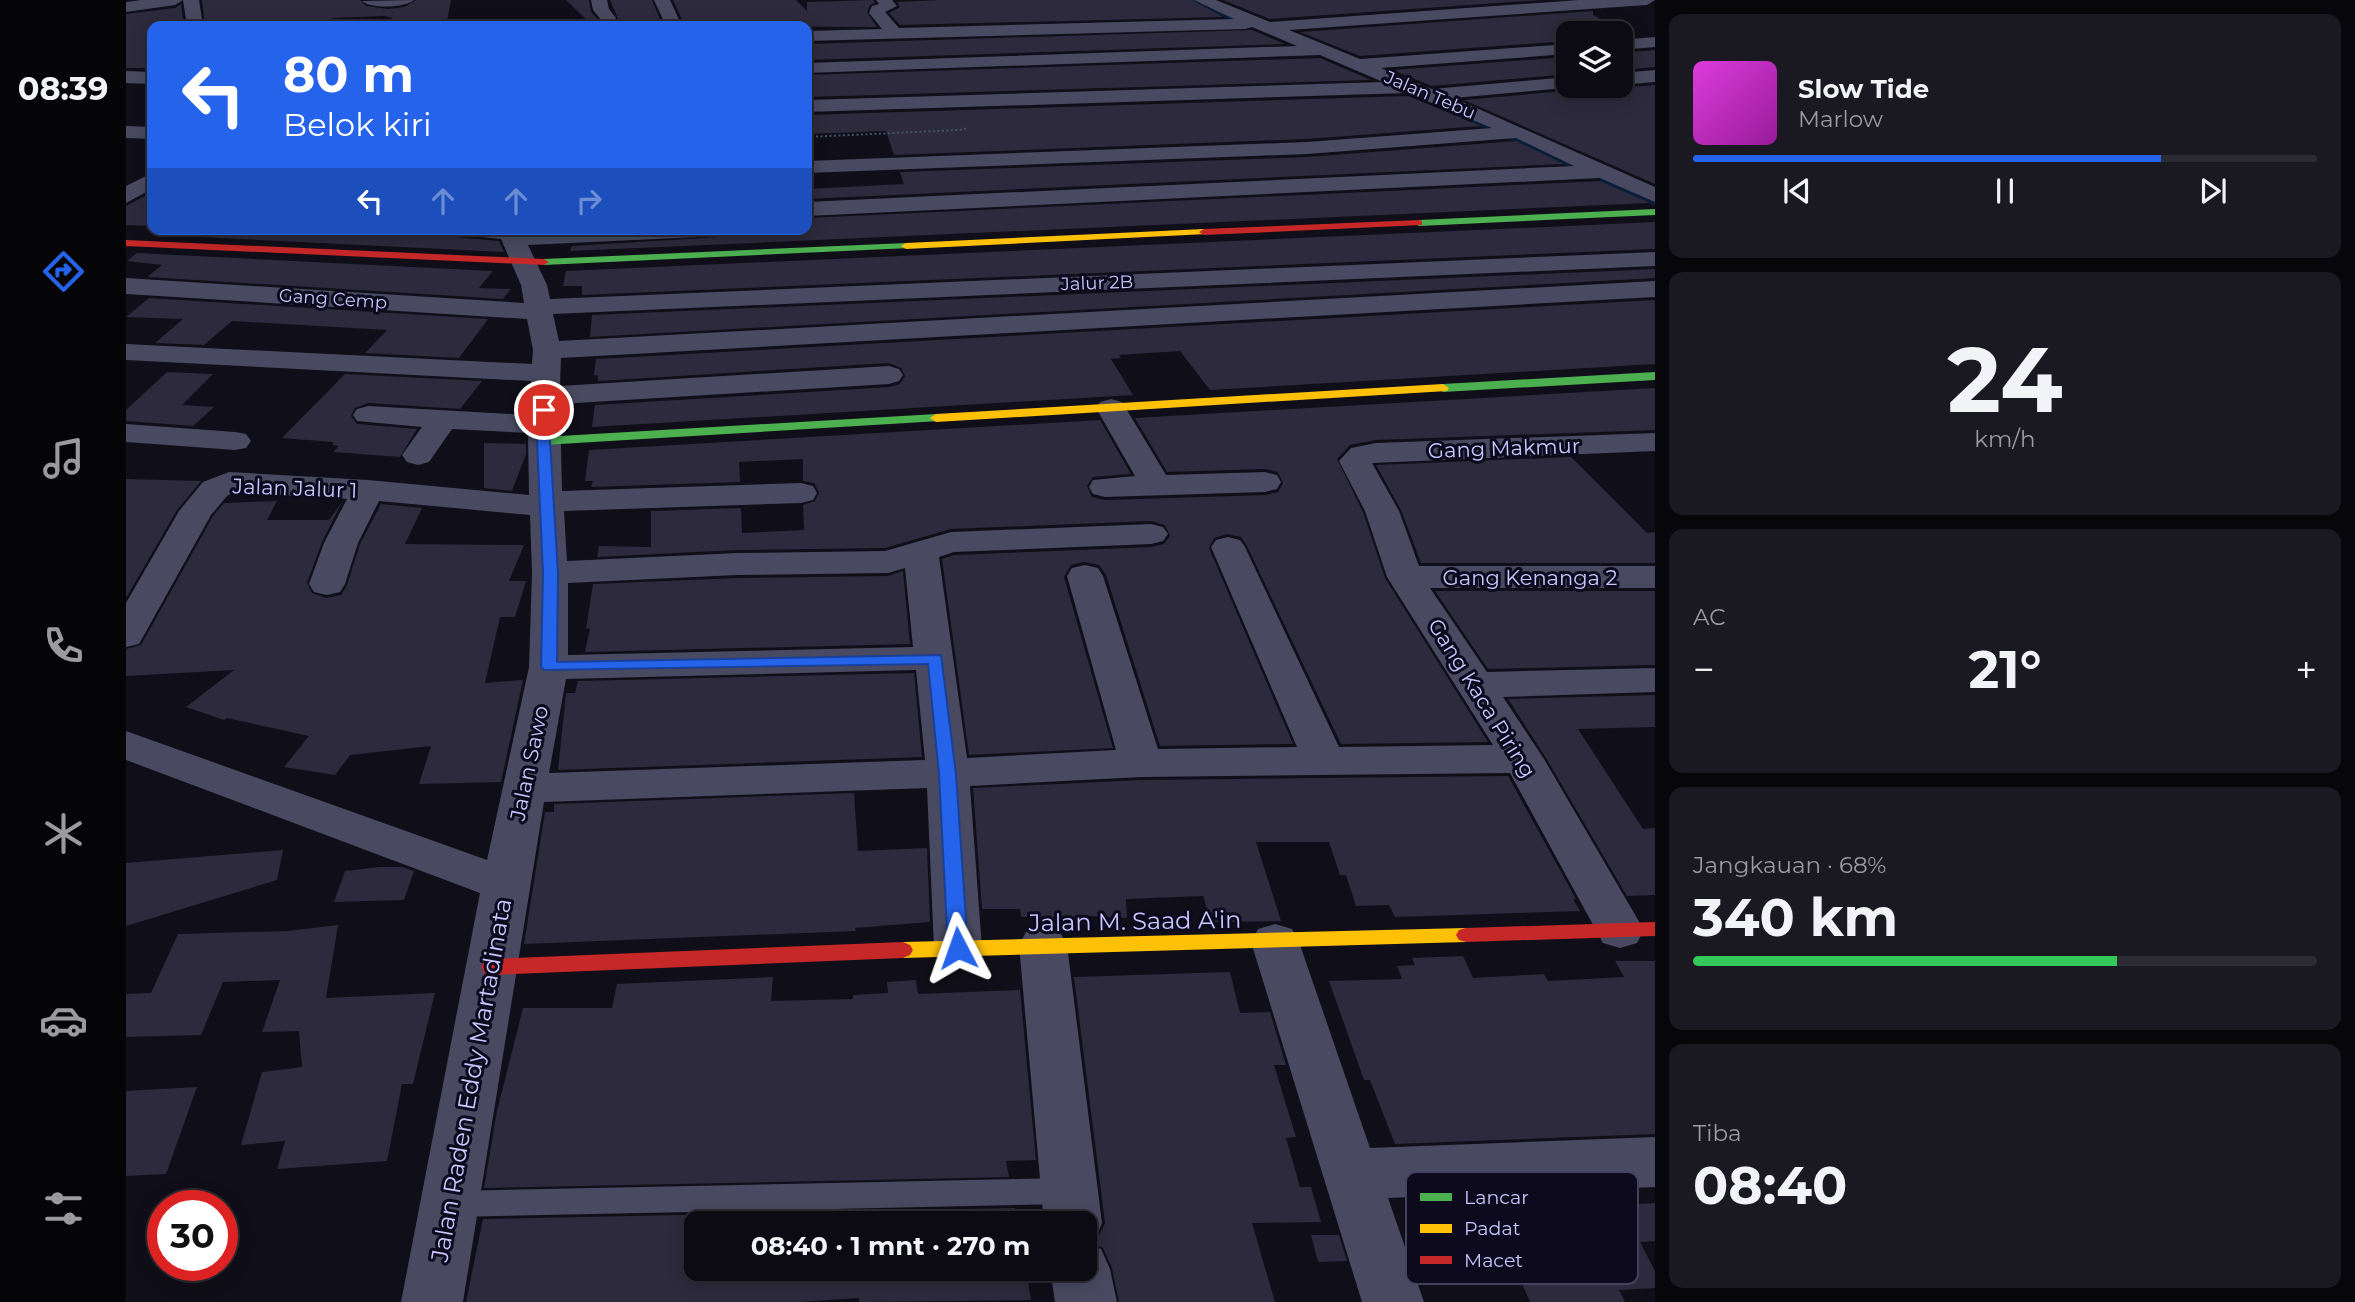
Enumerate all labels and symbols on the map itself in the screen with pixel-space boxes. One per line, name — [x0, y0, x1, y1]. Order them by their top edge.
street label: Jalan Tebu — [1380, 66, 1479, 124]
street label: Jalur 2B — [1059, 271, 1134, 295]
street label: Gang Cemp — [278, 284, 388, 314]
pin — [514, 380, 574, 440]
street label: Gang Makmur — [1427, 433, 1581, 463]
street label: Jalan Jalur 1 — [231, 473, 358, 503]
street label: Gang Kenanga 2 — [1443, 565, 1617, 590]
street label: Gang Kaca Piring — [1423, 614, 1541, 782]
street label: Jalan Sawo — [504, 703, 553, 824]
street label: Jalan Raden Eddy Martadinata — [425, 896, 517, 1265]
street label: Jalan M. Saad A'in — [1027, 905, 1242, 937]
position arrow — [921, 911, 995, 985]
legend — [1406, 1172, 1638, 1284]
text: Lancar — [1464, 1186, 1529, 1209]
speed limit sign: 30 — [147, 1190, 238, 1281]
text: Padat — [1464, 1217, 1521, 1240]
text: Macet — [1464, 1249, 1523, 1272]

